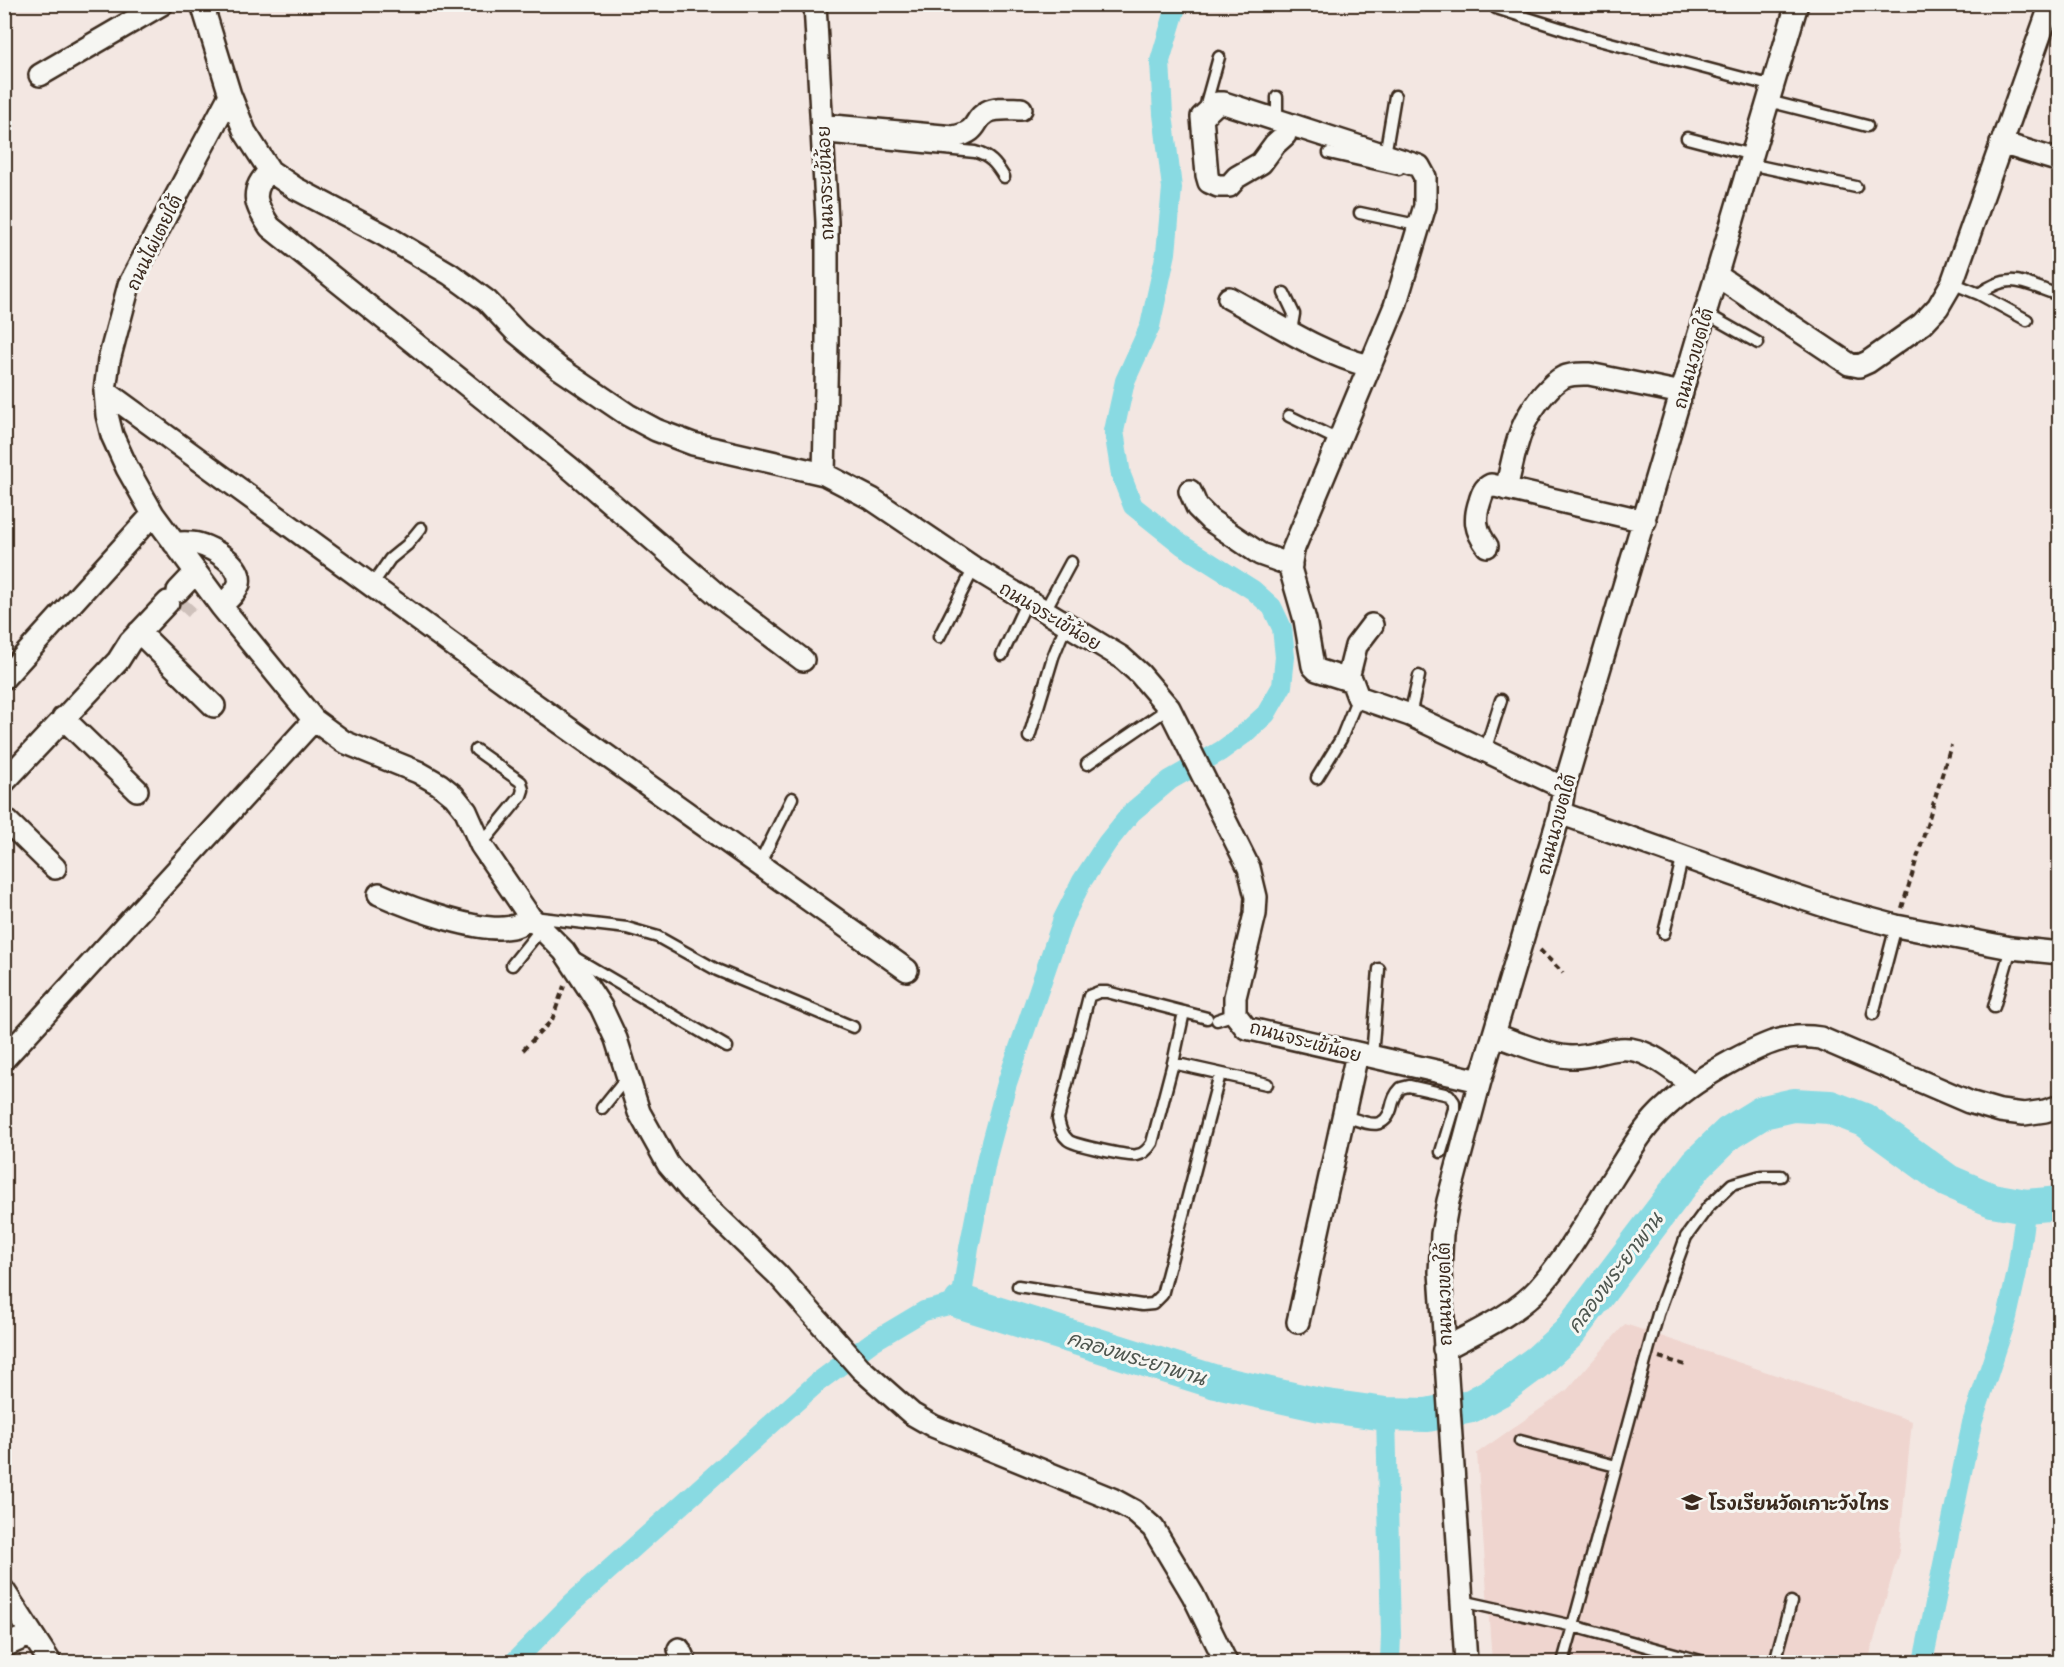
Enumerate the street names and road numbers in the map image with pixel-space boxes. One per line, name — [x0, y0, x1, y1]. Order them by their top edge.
street label: ถนนจระเข้น้อย — [809, 125, 839, 241]
street label: ถนนไผ่เตยใต้ — [118, 189, 188, 295]
street label: ถนนนวเขตใต้ — [1665, 304, 1719, 412]
street label: ถนนจระเข้น้อย — [995, 574, 1107, 656]
street label: ถนนนวเขตใต้ — [1529, 770, 1581, 878]
street label: ถนนจระเข้น้อย — [1247, 1012, 1365, 1068]
street label: ถนนนวเขตใต้ — [1429, 1242, 1457, 1346]

